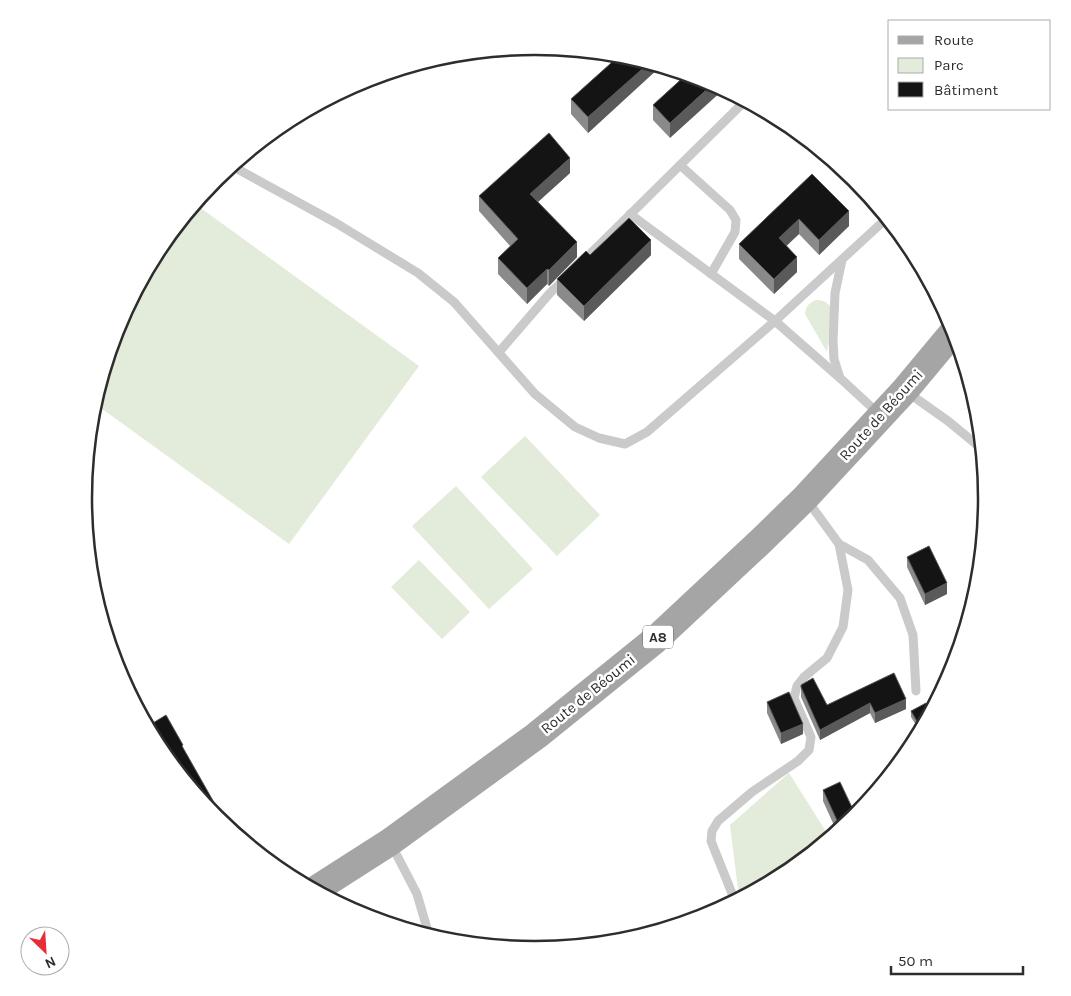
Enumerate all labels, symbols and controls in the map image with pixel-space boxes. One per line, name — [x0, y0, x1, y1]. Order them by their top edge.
legend — [888, 20, 1051, 110]
text: Route — [934, 31, 974, 49]
text: Parc — [934, 56, 964, 74]
text: Bâtiment — [934, 81, 998, 99]
street label: Route de Béoumi — [835, 366, 927, 464]
road number: A8 — [643, 626, 673, 649]
street label: Route de Béoumi — [537, 650, 639, 738]
north arrow — [20, 926, 70, 976]
scale bar — [891, 944, 1024, 976]
text: 50 m — [898, 952, 933, 970]
text: N — [42, 953, 58, 972]

